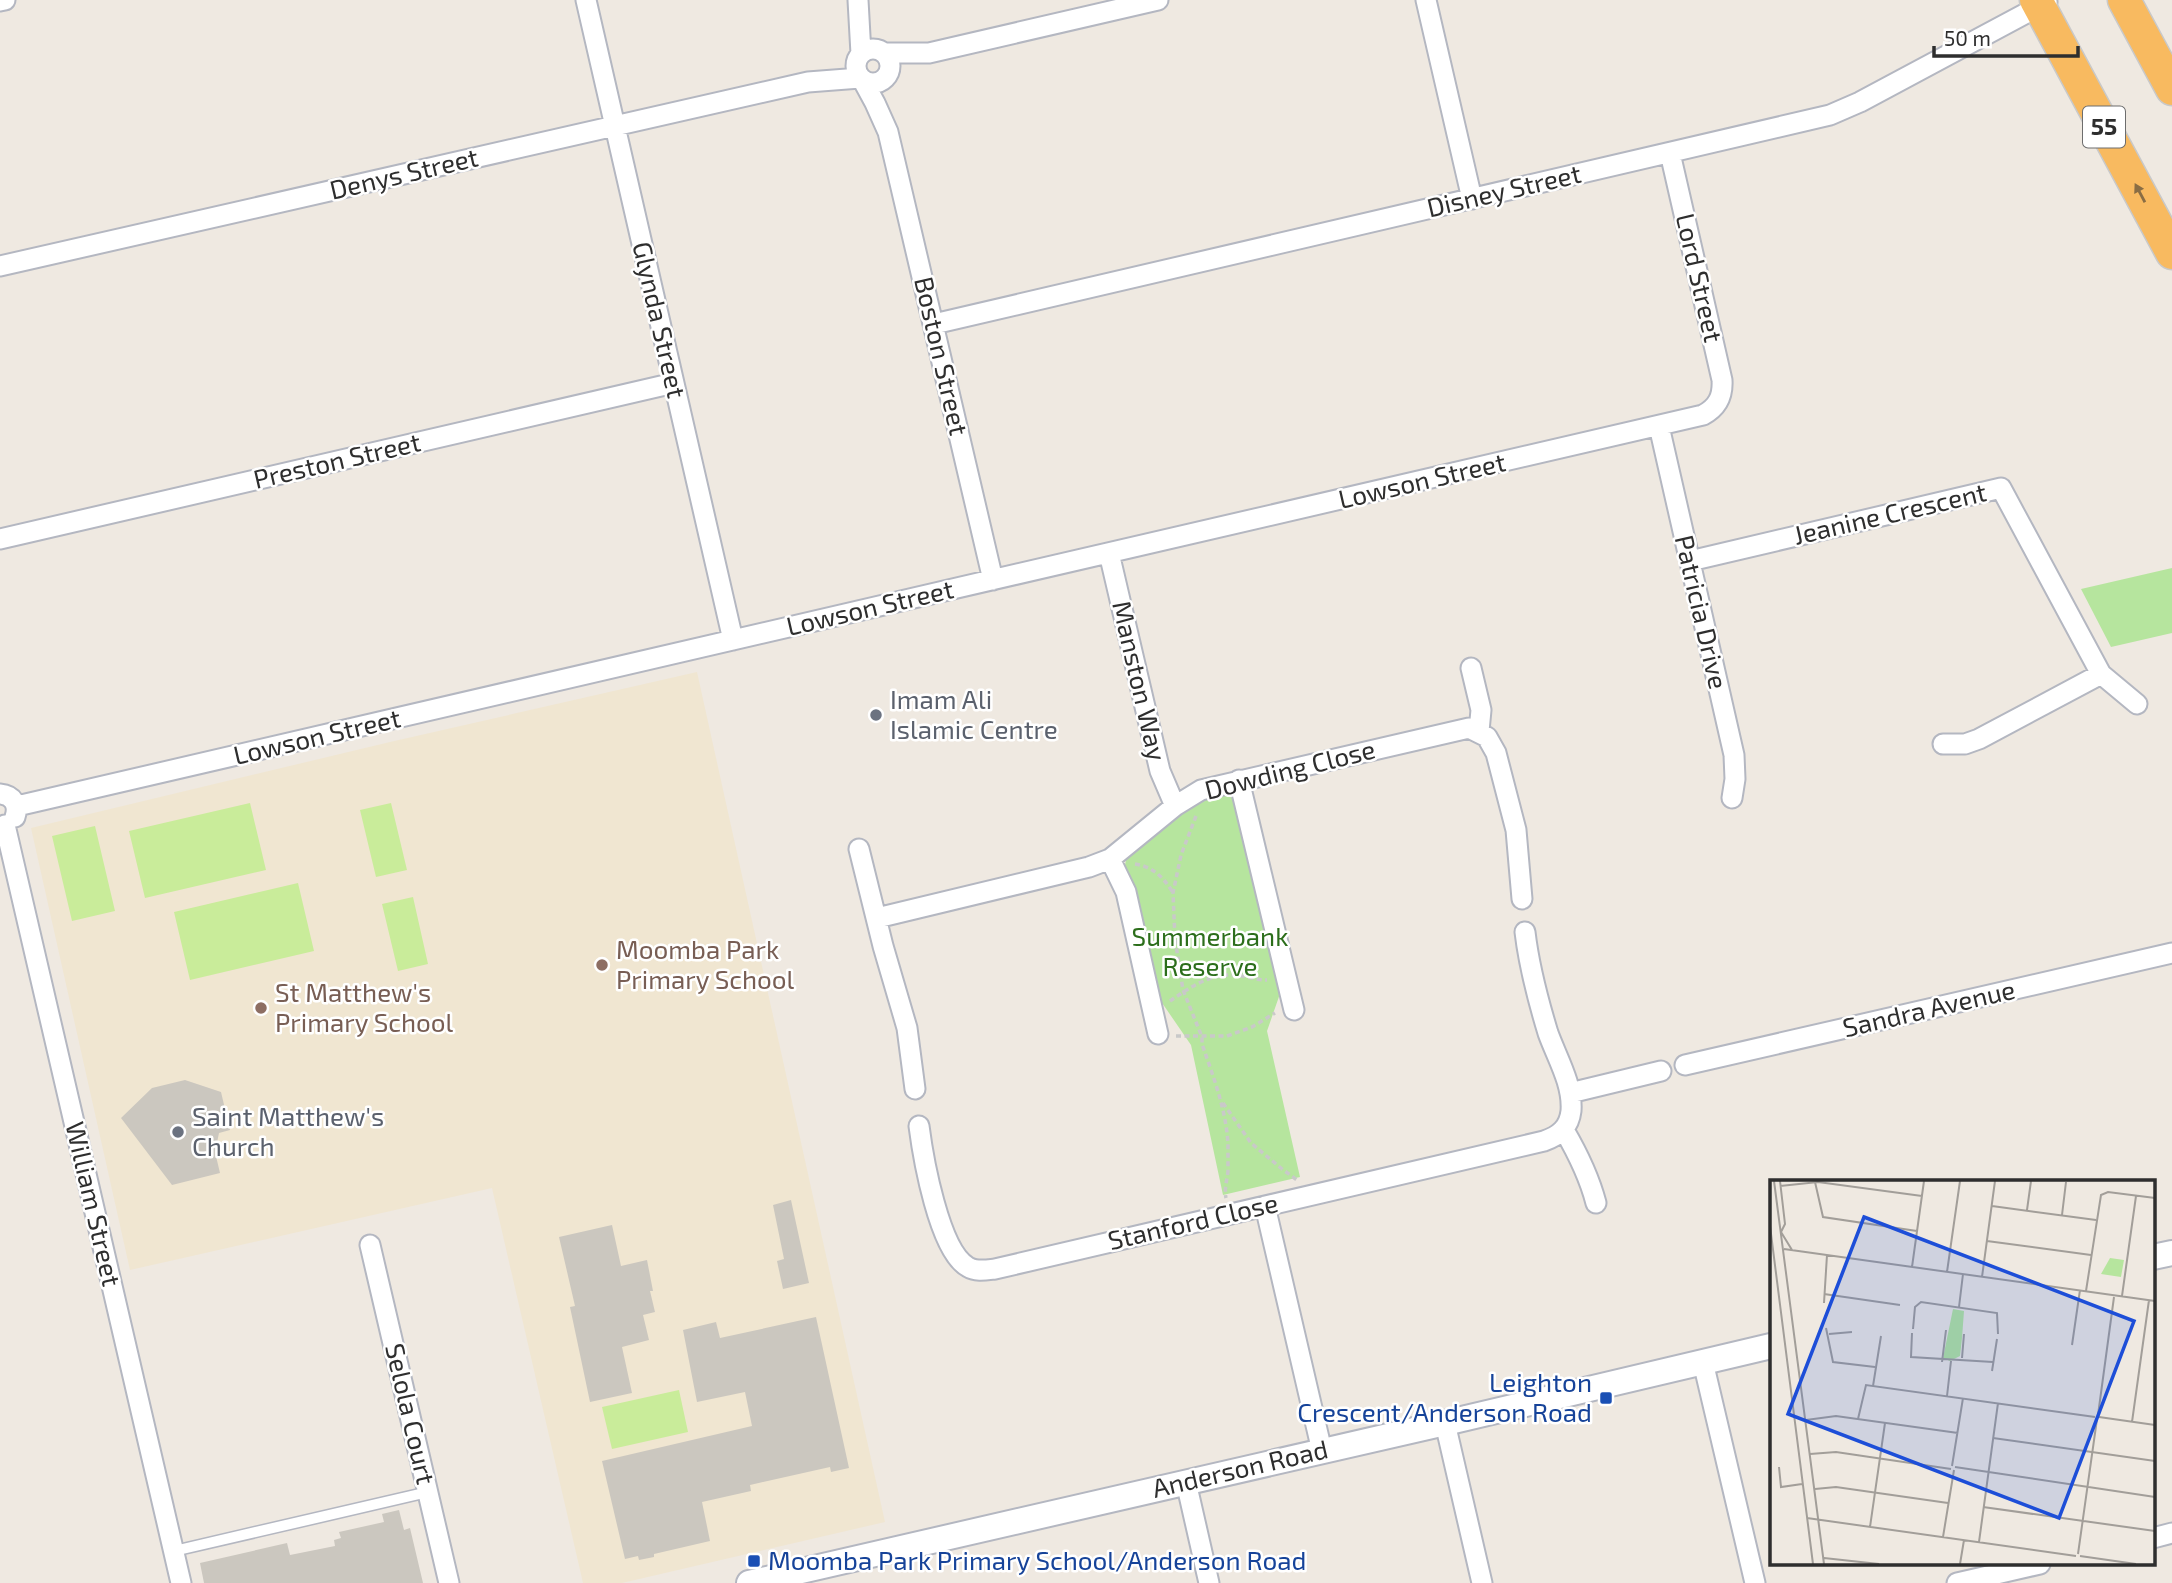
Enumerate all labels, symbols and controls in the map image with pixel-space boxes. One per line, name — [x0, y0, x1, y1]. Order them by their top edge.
scale bar — [1934, 14, 2078, 58]
text: 50 m — [1944, 25, 1991, 50]
road number: 55 — [2083, 106, 2125, 148]
street label: Denys Street — [326, 140, 481, 205]
street label: Disney Street — [1424, 157, 1584, 222]
one-way arrow — [2134, 183, 2145, 203]
street label: Lord Street — [1671, 210, 1730, 345]
street label: Glynda Street — [627, 238, 694, 401]
street label: Boston Street — [909, 273, 976, 438]
street label: Preston Street — [250, 425, 423, 494]
street label: Lowson Street — [1335, 445, 1508, 514]
street label: Jeanine Crescent — [1790, 475, 1989, 550]
street label: Patricia Drive — [1670, 532, 1735, 692]
street label: Lowson Street — [783, 572, 956, 641]
street label: Manston Way — [1107, 598, 1174, 764]
place label: Imam Ali Islamic Centre — [890, 683, 1058, 744]
street label: Lowson Street — [230, 701, 403, 770]
marker: Imam Ali Islamic Centre — [868, 707, 884, 723]
street label: Dowding Close — [1201, 732, 1378, 805]
park label: Summerbank Reserve — [1132, 920, 1288, 981]
place label: Moomba Park Primary School — [616, 933, 795, 994]
marker: Moomba Park Primary School — [594, 957, 610, 973]
street label: Sandra Avenue — [1839, 973, 2018, 1042]
place label: St Matthew's Primary School — [275, 976, 454, 1037]
marker: St Matthew's Primary School — [253, 1000, 269, 1016]
place label: Saint Matthew's Church — [192, 1100, 384, 1161]
street label: William Street — [60, 1118, 128, 1289]
marker: Saint Matthew's Church — [170, 1124, 186, 1140]
inset map — [1770, 1180, 2154, 1566]
street label: Stanford Close — [1105, 1186, 1281, 1255]
street label: Selola Court — [380, 1340, 443, 1487]
place label: Leighton Crescent/Anderson Road — [1297, 1366, 1592, 1427]
marker: Leighton Crescent/Anderson Road — [1598, 1390, 1614, 1406]
street label: Anderson Road — [1149, 1432, 1331, 1503]
place label: Moomba Park Primary School/Anderson Road — [768, 1544, 1306, 1575]
marker: Moomba Park Primary School/Anderson Road — [746, 1553, 762, 1569]

